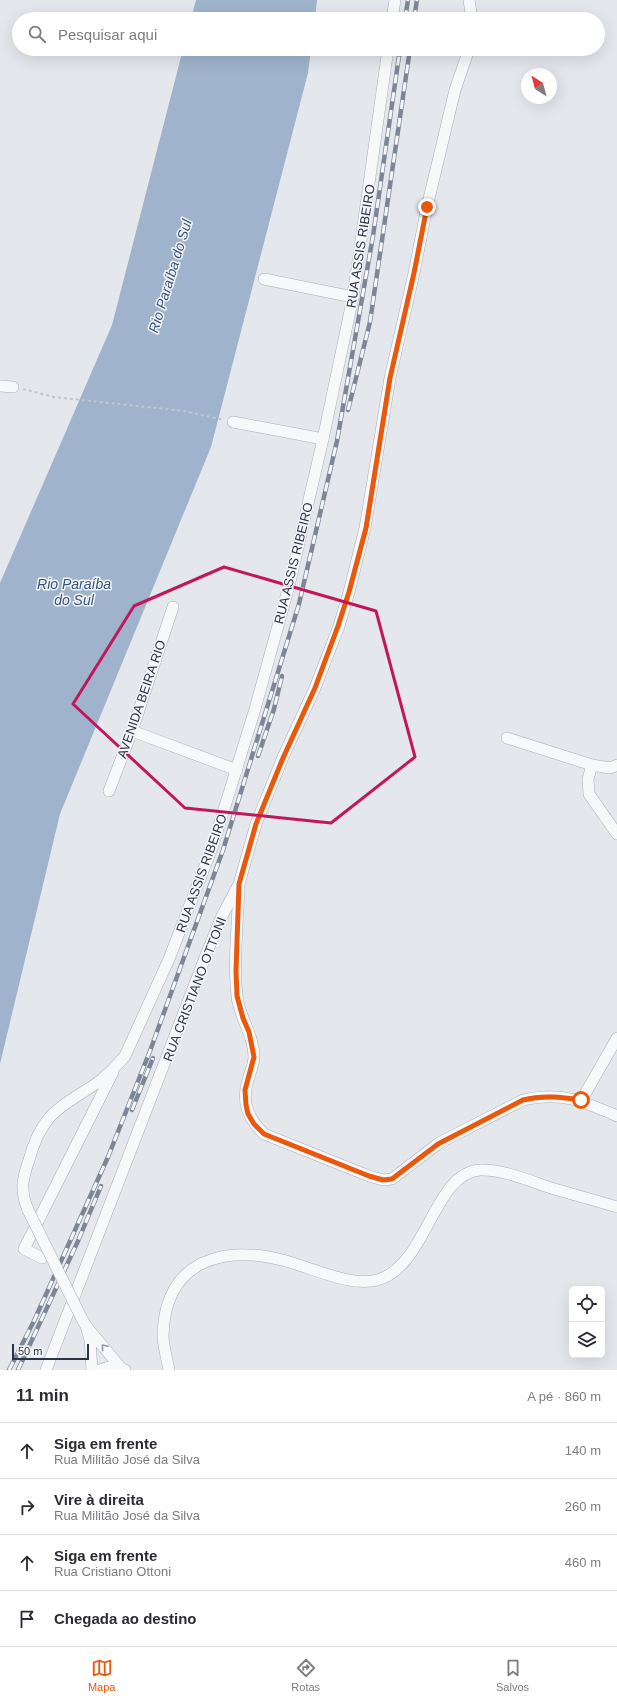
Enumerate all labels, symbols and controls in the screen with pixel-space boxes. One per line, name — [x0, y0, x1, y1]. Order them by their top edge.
search box — [12, 12, 605, 56]
icon: search — [26, 23, 48, 45]
text: Pesquisar aqui — [58, 26, 157, 43]
north arrow — [521, 68, 557, 104]
street label: RUA ASSIS RIBEIRO — [343, 183, 378, 309]
route end — [418, 198, 436, 216]
water label: Rio Paraíba do Sul — [145, 217, 195, 335]
street label: RUA ASSIS RIBEIRO — [271, 501, 316, 626]
water label: Rio Paraíba do Sul — [37, 576, 111, 608]
street label: AVENIDA BEIRA RIO — [114, 638, 169, 760]
street label: RUA ASSIS RIBEIRO — [173, 812, 230, 934]
street label: RUA CRISTIANO OTTONI — [160, 915, 229, 1064]
route start — [572, 1091, 590, 1109]
map controls — [569, 1286, 605, 1358]
button: locate — [569, 1286, 605, 1322]
button: layers — [569, 1322, 605, 1358]
scale bar — [12, 1342, 89, 1361]
one-way arrow — [101, 1344, 108, 1352]
text: 50 m — [18, 1345, 42, 1357]
text: 11 min — [16, 1386, 69, 1405]
text: A pé · 860 m — [527, 1389, 601, 1404]
text: Siga em frente — [54, 1435, 157, 1452]
icon: ahead — [16, 1440, 38, 1462]
text: 140 m — [565, 1443, 601, 1458]
text: Rua Militão José da Silva — [54, 1452, 200, 1467]
text: Vire à direita — [54, 1491, 144, 1508]
icon: right — [16, 1496, 38, 1518]
text: 260 m — [565, 1499, 601, 1514]
text: Rua Militão José da Silva — [54, 1508, 200, 1523]
text: Siga em frente — [54, 1547, 157, 1564]
icon: ahead — [16, 1552, 38, 1574]
text: 460 m — [565, 1555, 601, 1570]
text: Rua Cristiano Ottoni — [54, 1564, 171, 1579]
icon: arrive — [16, 1608, 38, 1630]
text: Chegada ao destino — [54, 1610, 197, 1627]
tab: Mapa — [88, 1657, 115, 1693]
tab: Rotas — [291, 1657, 320, 1693]
tab: Salvos — [496, 1657, 529, 1693]

